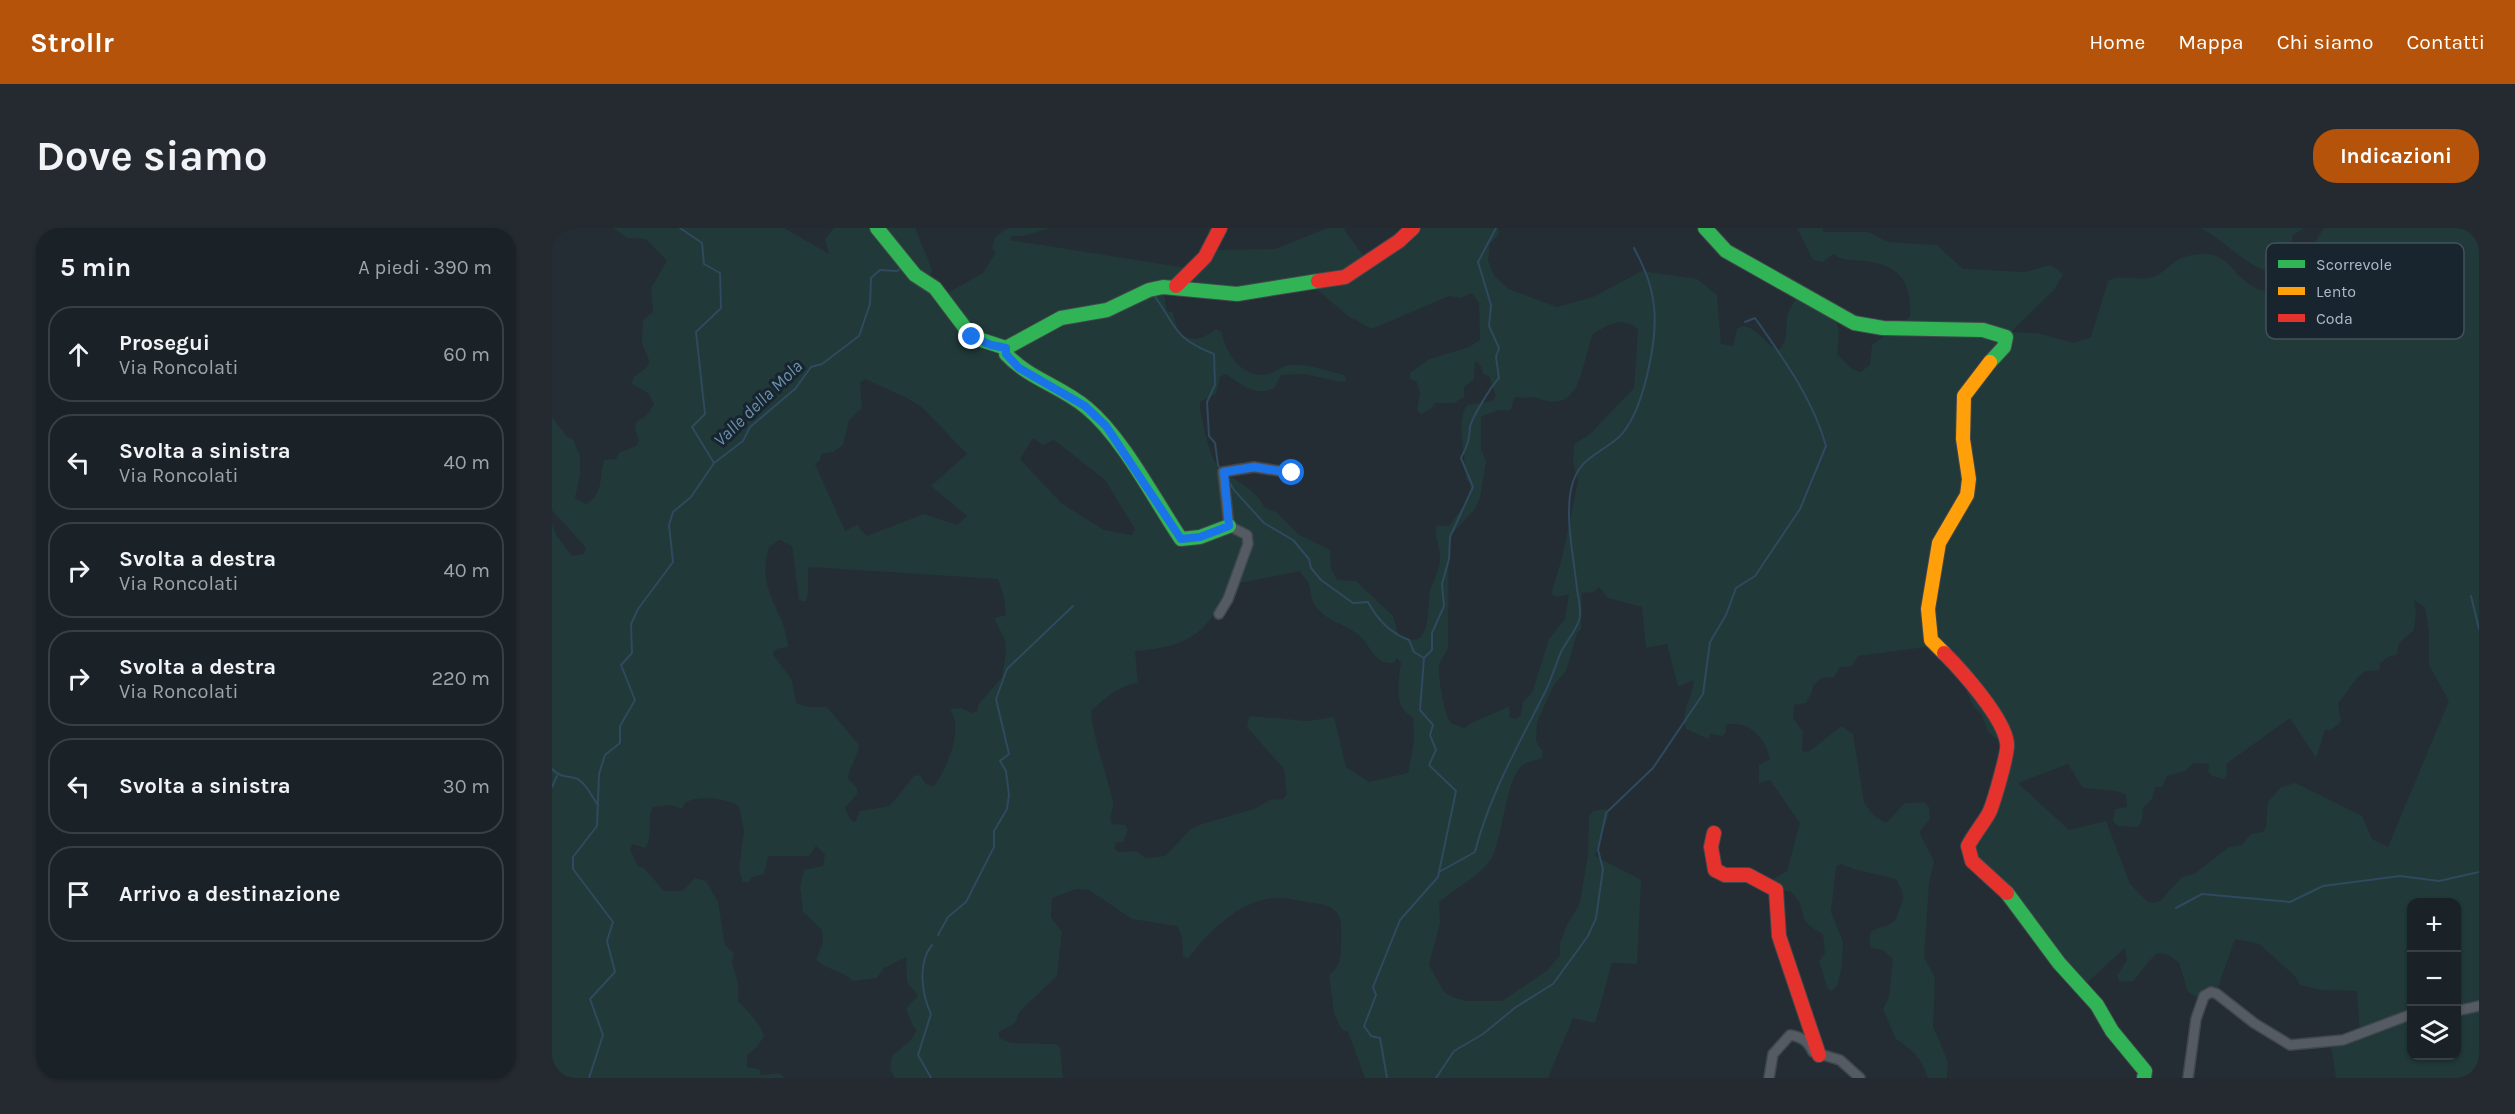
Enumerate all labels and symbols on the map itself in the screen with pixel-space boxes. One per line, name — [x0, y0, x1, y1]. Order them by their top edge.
legend — [2266, 243, 2464, 339]
text: Scorrevole — [2316, 255, 2392, 274]
text: Lento — [2316, 282, 2356, 301]
text: Coda — [2316, 309, 2353, 328]
route end — [958, 323, 984, 349]
water label: Valle della Mola — [709, 355, 807, 451]
route start — [1278, 459, 1304, 485]

